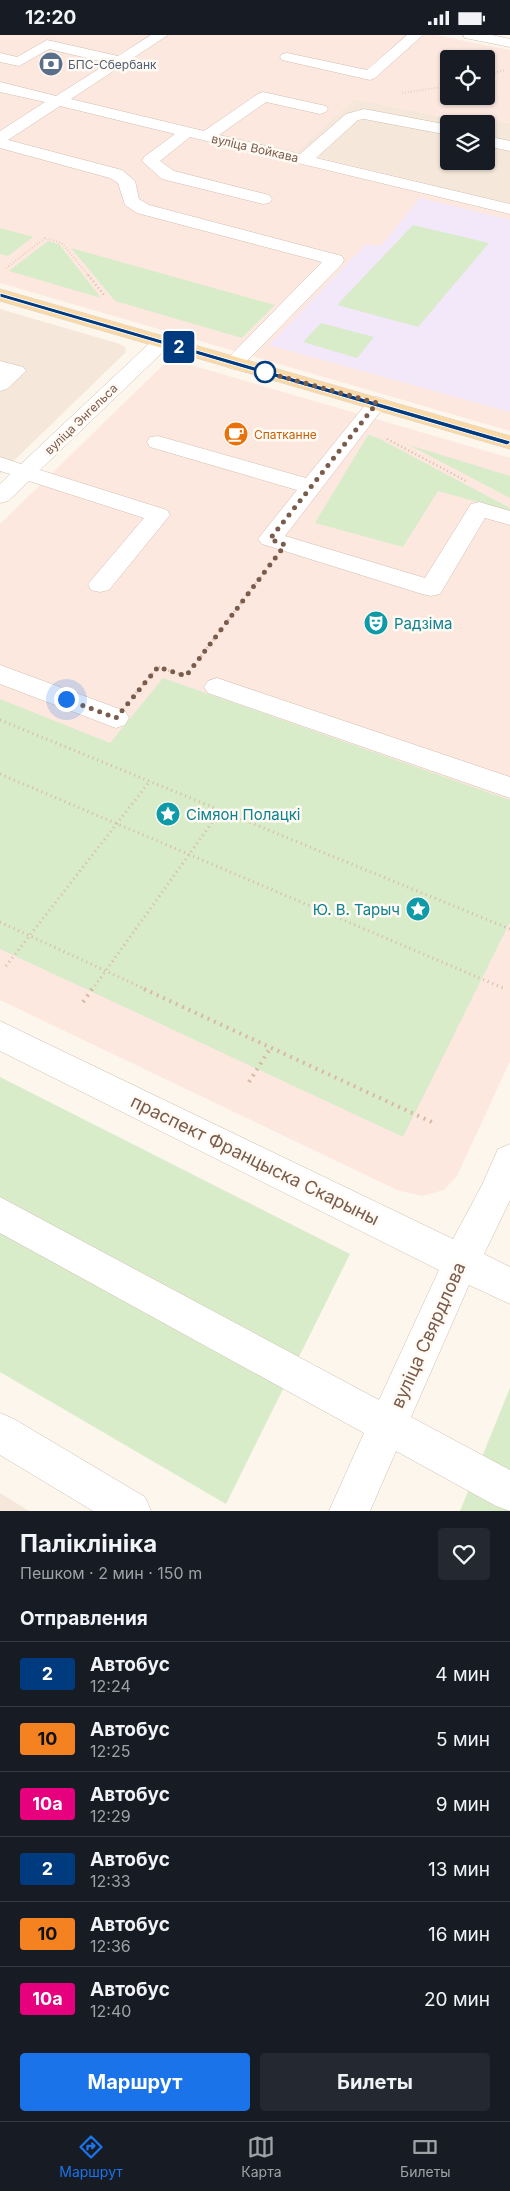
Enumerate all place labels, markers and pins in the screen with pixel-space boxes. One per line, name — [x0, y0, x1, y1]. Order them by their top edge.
bank icon: БПС-Сбербанк — [38, 51, 64, 77]
place label: БПС-Сбербанк — [68, 57, 157, 72]
unlabelled marker — [254, 361, 276, 383]
cafe icon: Спатканне — [223, 421, 249, 447]
place label: Спатканне — [254, 427, 317, 442]
theatre icon: Радзіма — [363, 610, 389, 636]
place label: Радзіма — [394, 614, 452, 633]
place icon: Сімяон Полацкі — [155, 801, 181, 827]
place label: Сімяон Полацкі — [186, 805, 300, 824]
place icon: Ю. В. Тарыч — [405, 896, 431, 922]
place label: Ю. В. Тарыч — [313, 900, 400, 919]

